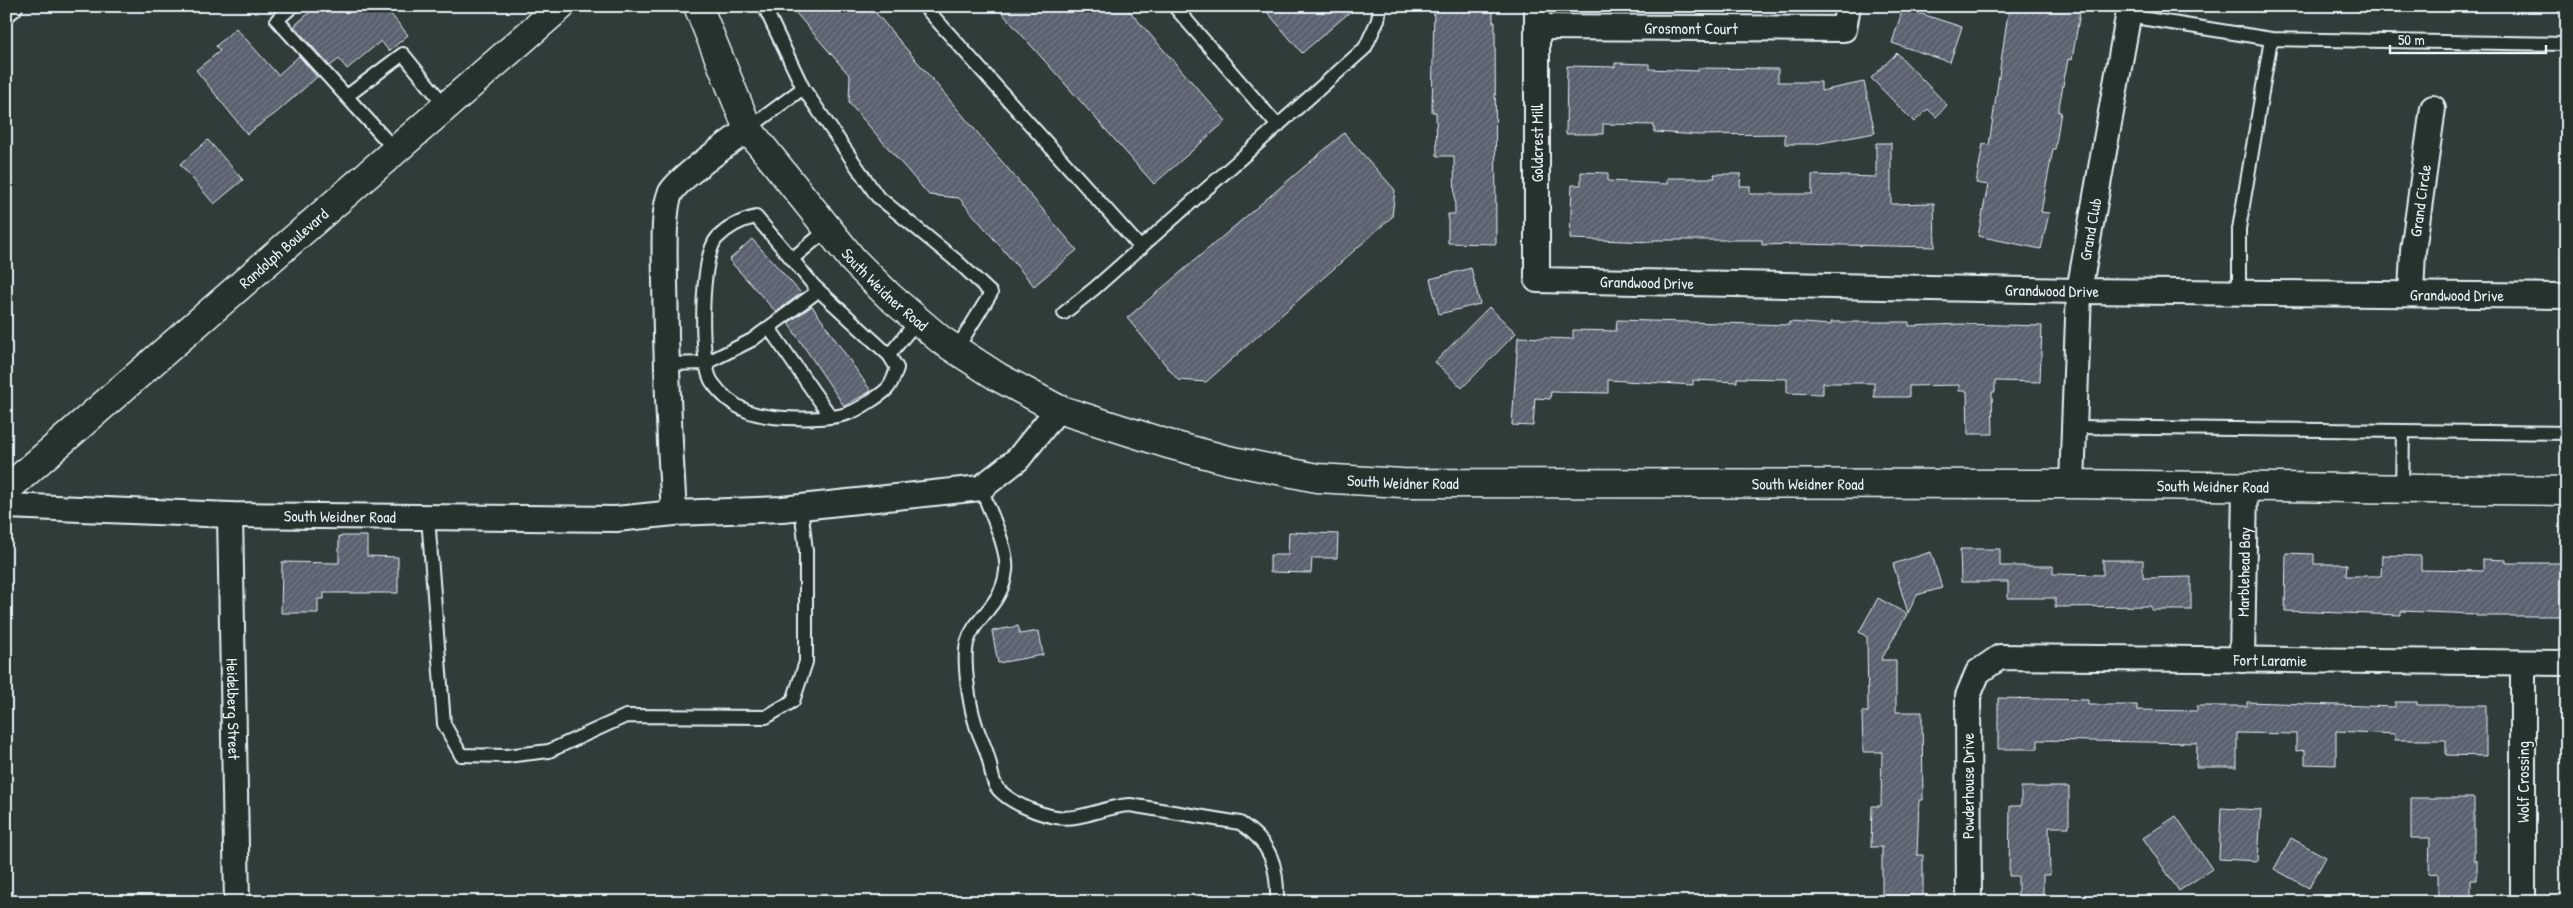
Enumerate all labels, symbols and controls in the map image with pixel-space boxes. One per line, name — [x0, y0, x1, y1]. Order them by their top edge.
street label: Grosmont Court — [1644, 17, 1738, 39]
scale bar — [2390, 22, 2547, 54]
text: 50 m — [2398, 29, 2425, 50]
street label: Goldcrest Mill — [1526, 104, 1548, 182]
street label: Grand Circle — [2404, 162, 2436, 238]
street label: Grand Club — [2074, 196, 2106, 262]
street label: Randolph Boulevard — [234, 203, 333, 293]
street label: South Weidner Road — [837, 243, 933, 336]
street label: Grandwood Drive — [1600, 270, 1695, 294]
street label: Grandwood Drive — [2005, 278, 2100, 302]
street label: Grandwood Drive — [2410, 283, 2505, 306]
street label: South Weidner Road — [1346, 469, 1459, 494]
street label: South Weidner Road — [1752, 473, 1864, 495]
street label: South Weidner Road — [2157, 474, 2269, 498]
street label: South Weidner Road — [284, 505, 396, 528]
street label: Marblehead Bay — [2232, 527, 2255, 617]
street label: Fort Laramie — [2233, 648, 2308, 671]
street label: Heidelberg Street — [222, 658, 245, 760]
street label: Powderhouse Drive — [1957, 732, 1979, 839]
street label: Wolf Crossing — [2512, 741, 2534, 823]

